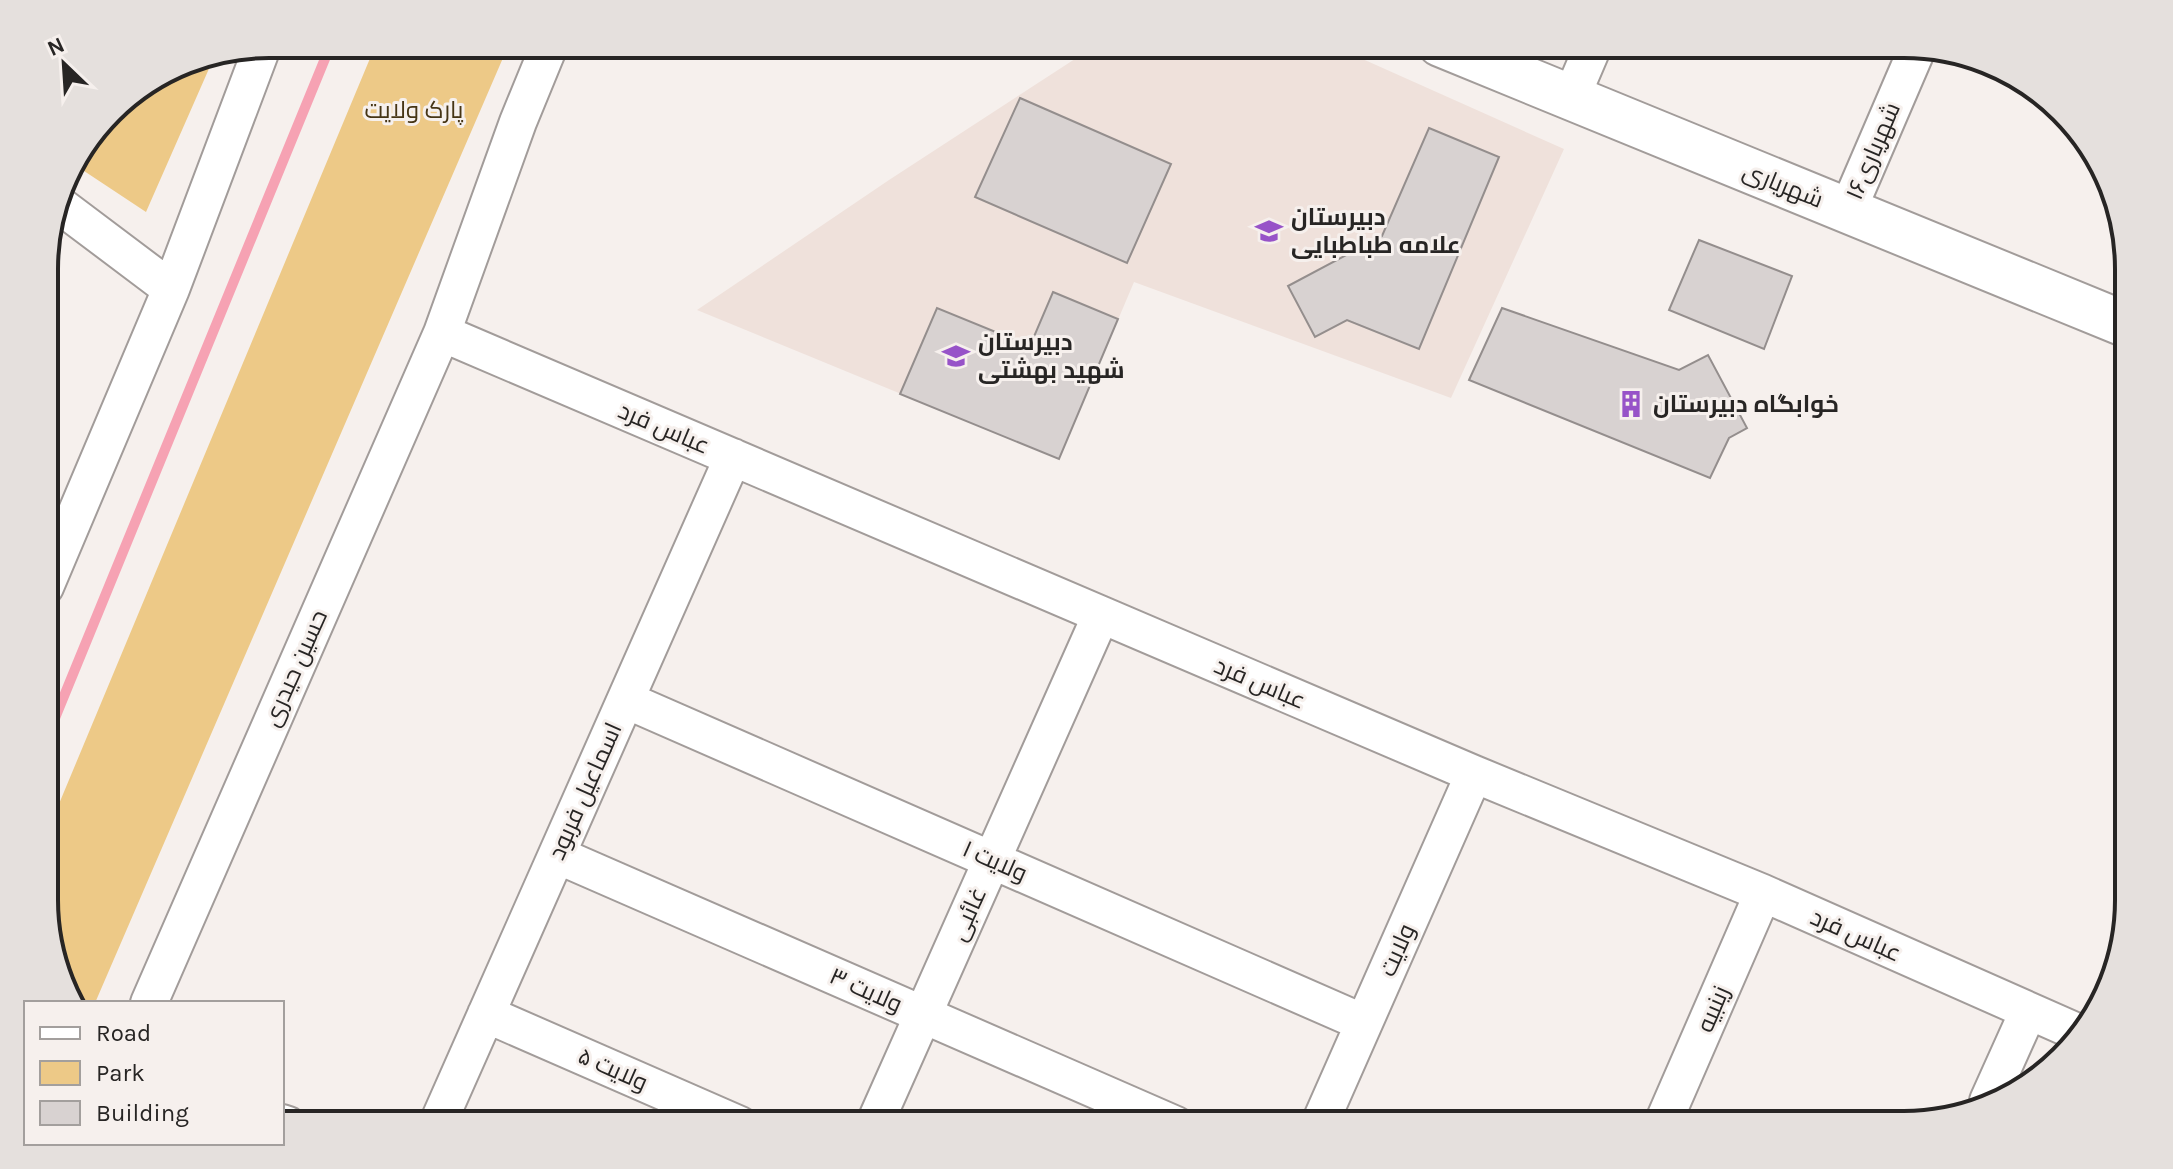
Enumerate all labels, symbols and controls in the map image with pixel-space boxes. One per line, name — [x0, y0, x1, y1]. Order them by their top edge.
north arrow — [24, 24, 104, 104]
text: N — [43, 32, 69, 62]
park label: پارک ولایت — [365, 96, 464, 126]
street label: شهریاری۱۶ — [1840, 98, 1906, 204]
street label: شهریاری — [1739, 156, 1827, 214]
place label: دبیرستان علامه طباطبایی — [1291, 203, 1461, 259]
school or university icon: دبیرستان علامه طباطبایی — [1254, 216, 1284, 246]
place label: دبیرستان شهید بهشتی — [978, 328, 1125, 384]
school or university icon: دبیرستان شهید بهشتی — [941, 341, 971, 371]
building icon: خوابگاه دبیرستان — [1616, 389, 1646, 419]
place label: خوابگاه دبیرستان — [1653, 390, 1839, 418]
street label: عباس فرد — [614, 396, 714, 460]
street label: حسین حیدری — [257, 605, 333, 731]
street label: عباس فرد — [1210, 651, 1310, 715]
street label: اسماعیل فربود — [542, 718, 628, 864]
street label: ولایت ۱ — [958, 834, 1032, 888]
street label: غائبی — [944, 883, 992, 945]
street label: عباس فرد — [1806, 903, 1906, 967]
street label: ولایت — [1373, 919, 1421, 981]
street label: ولایت ۳ — [825, 962, 907, 1018]
street label: زینبیه — [1691, 982, 1735, 1036]
legend — [24, 1001, 284, 1145]
text: Road — [96, 1019, 151, 1047]
street label: ولایت ۵ — [574, 1041, 652, 1097]
text: Park — [96, 1059, 145, 1087]
text: Building — [96, 1099, 189, 1127]

